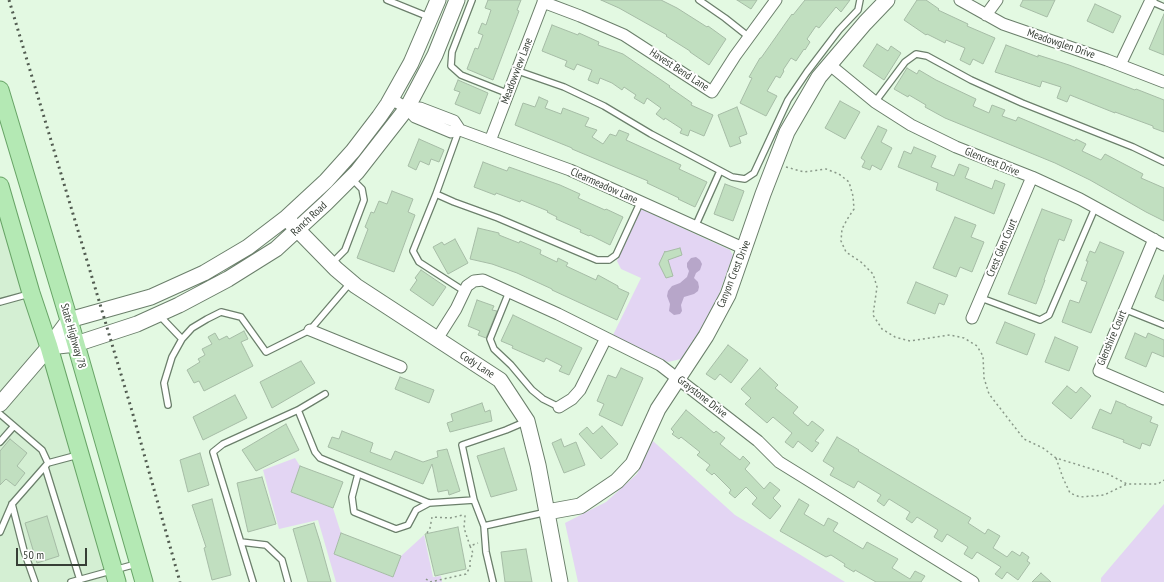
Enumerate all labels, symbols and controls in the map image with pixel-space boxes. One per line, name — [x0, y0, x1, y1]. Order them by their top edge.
street label: Meadowglen Drive — [1025, 26, 1097, 62]
street label: Meadowview Lane — [498, 36, 536, 106]
street label: Havest Bend Lane — [647, 46, 711, 94]
street label: Glencrest Drive — [963, 145, 1021, 179]
street label: Clearmeadow Lane — [568, 165, 640, 207]
street label: Ranch Road — [288, 199, 330, 239]
street label: Crest Glen Court — [984, 217, 1020, 279]
street label: Canyon Crest Drive — [714, 238, 754, 310]
street label: State Highway 78 — [57, 302, 89, 370]
street label: Glenshire Court — [1094, 308, 1130, 368]
street label: Cody Lane — [457, 349, 497, 381]
street label: Graystone Drive — [674, 373, 730, 421]
scale bar — [18, 540, 89, 566]
text: 50 m — [23, 547, 44, 562]

